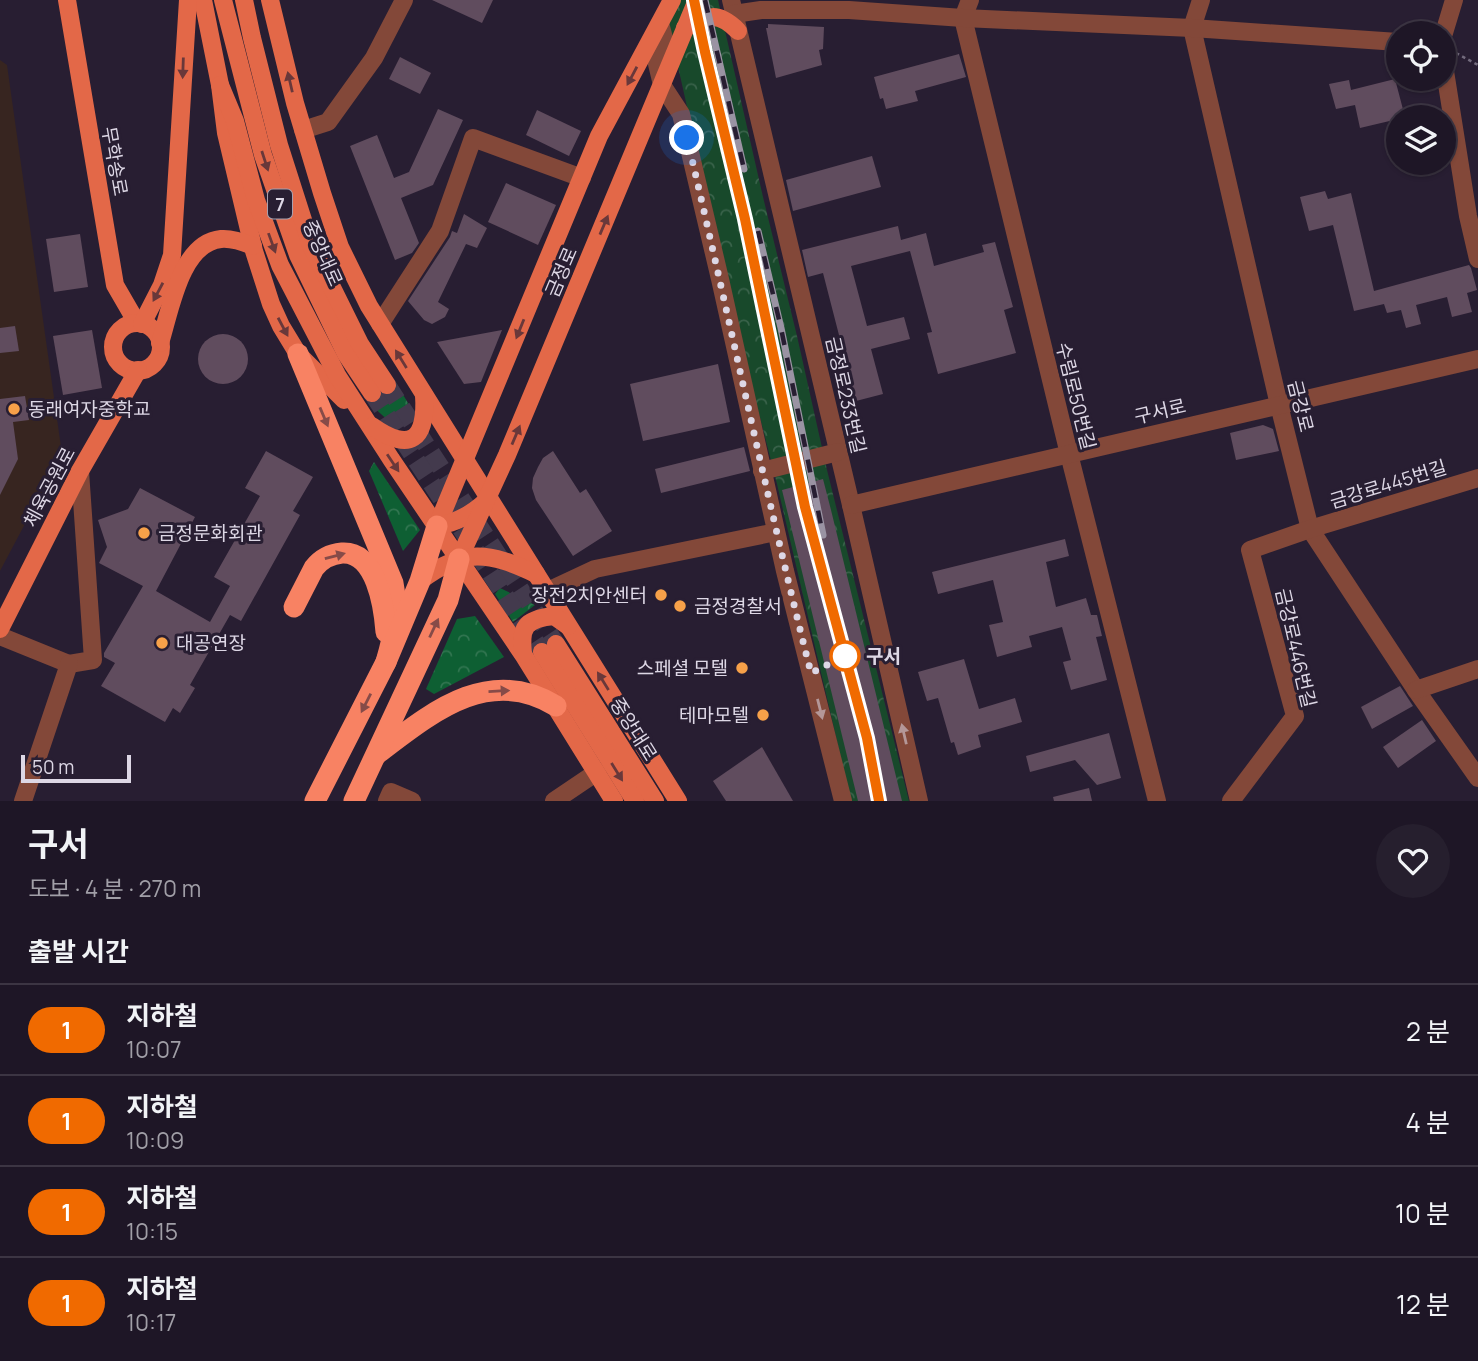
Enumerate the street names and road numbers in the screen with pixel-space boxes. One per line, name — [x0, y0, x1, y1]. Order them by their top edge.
street label: 무학송로 — [96, 124, 134, 198]
road number: 7 — [268, 190, 292, 218]
street label: 중앙대로 — [297, 216, 349, 290]
street label: 금정로 — [539, 243, 583, 301]
street label: 금정로233번길 — [820, 334, 872, 456]
street label: 수림로50번길 — [1050, 340, 1102, 452]
street label: 금강로 — [1282, 377, 1320, 435]
street label: 구서로 — [1132, 392, 1188, 430]
street label: 체육공원로 — [17, 442, 81, 532]
street label: 금강로445번길 — [1326, 454, 1450, 514]
street label: 금강로446번길 — [1270, 586, 1322, 710]
street label: 중앙대로 — [604, 692, 664, 766]

